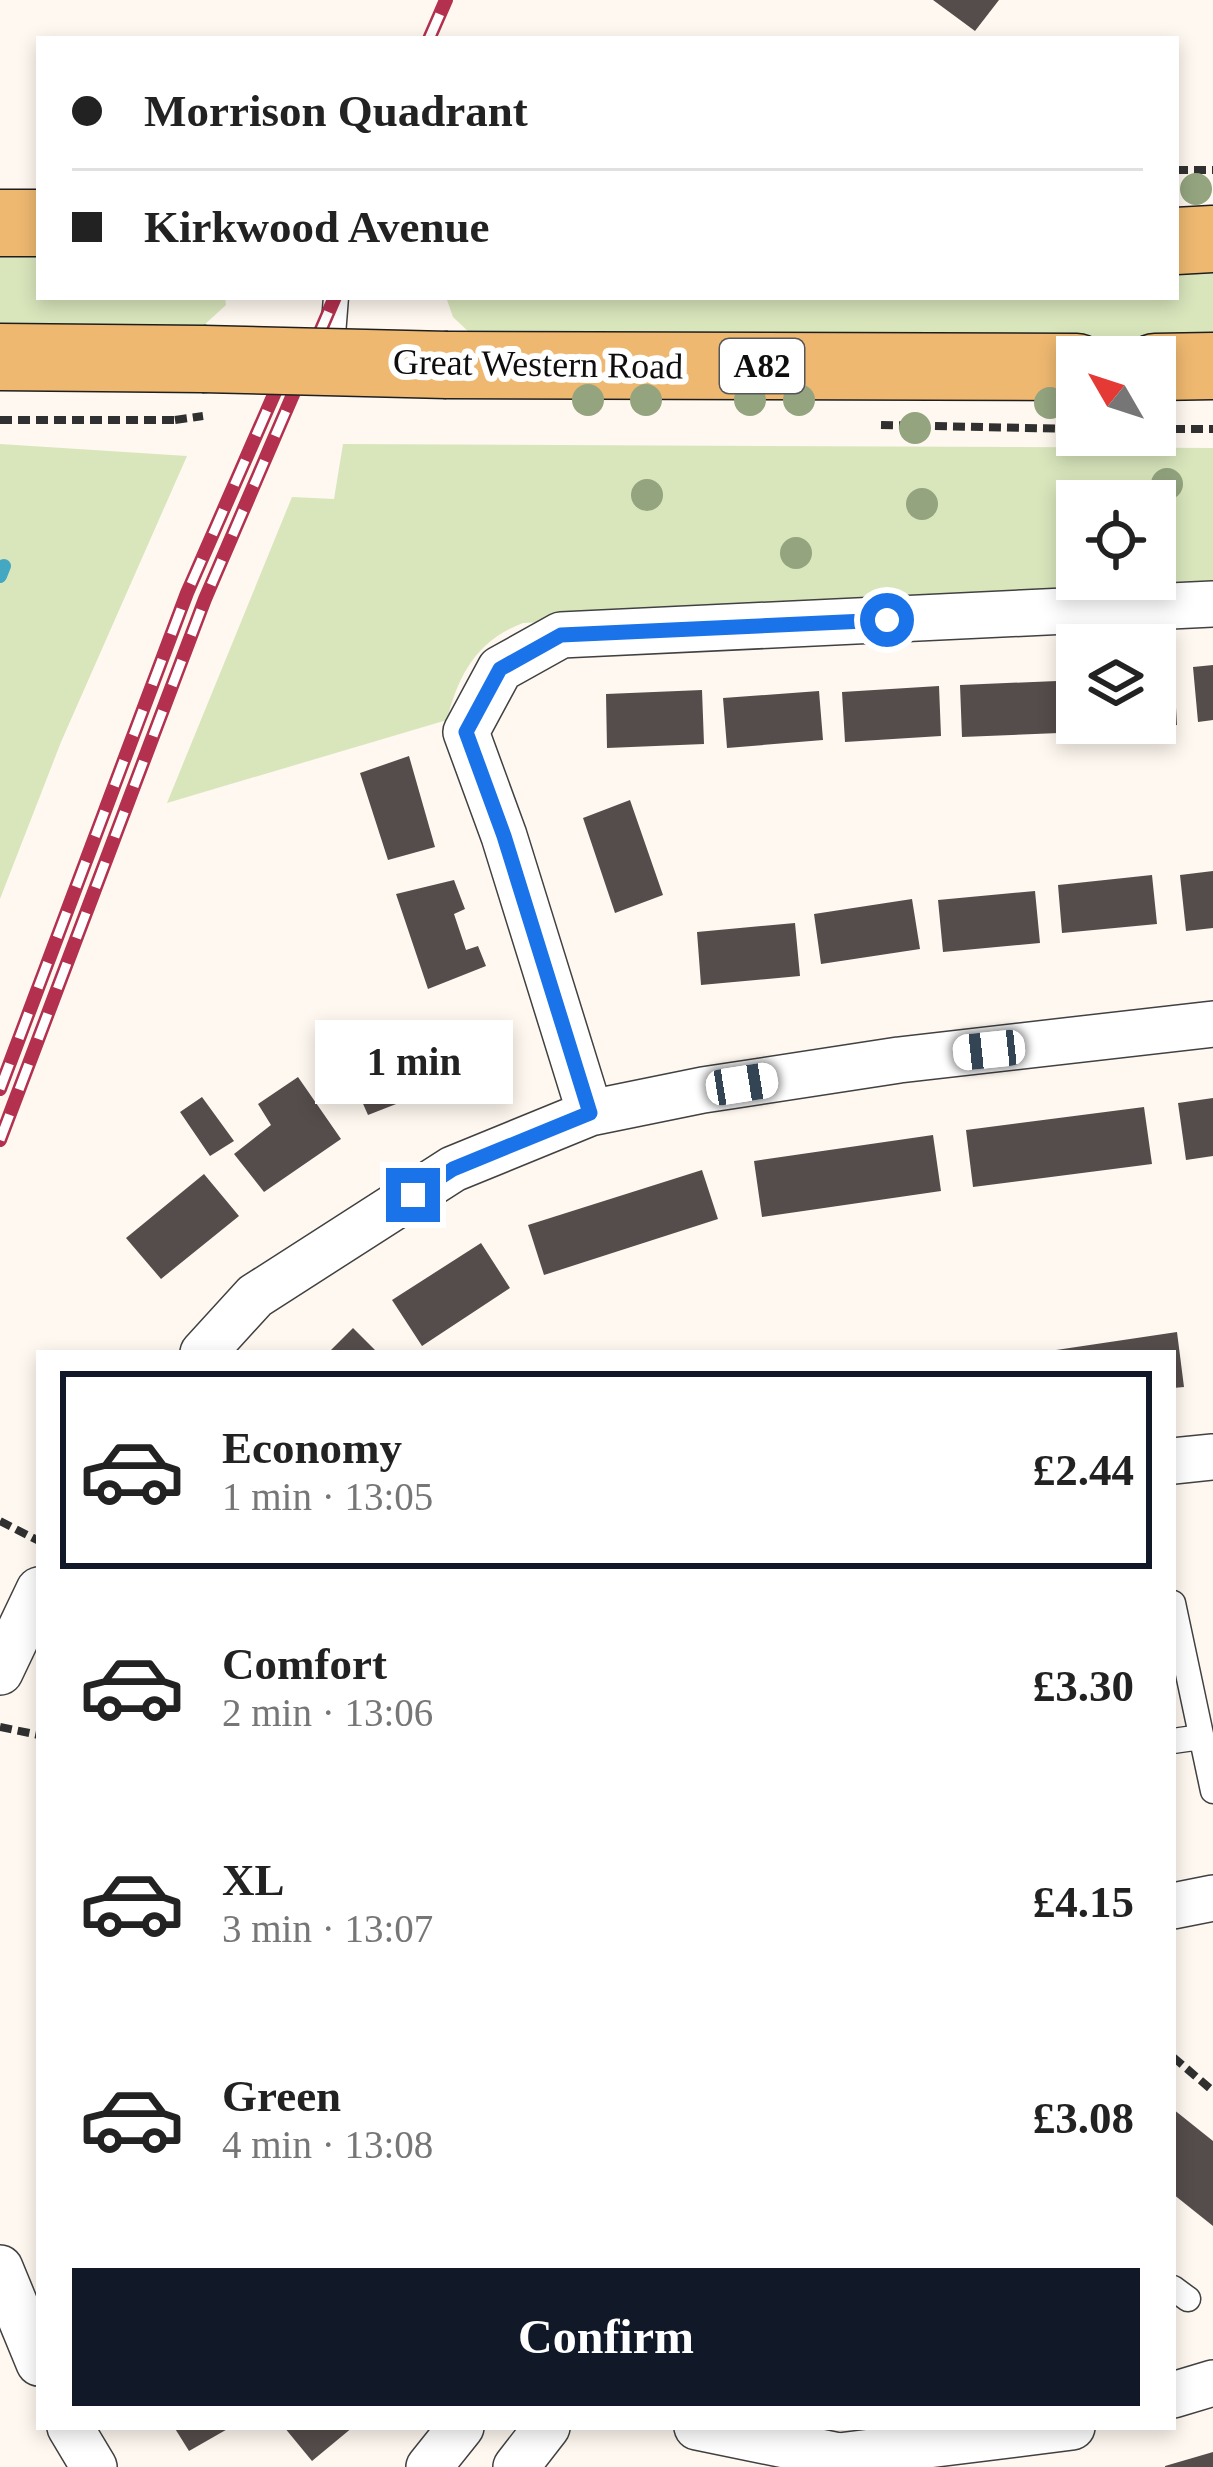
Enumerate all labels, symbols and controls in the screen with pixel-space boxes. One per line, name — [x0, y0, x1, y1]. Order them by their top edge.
text: Morrison Quadrant — [144, 86, 528, 136]
text: Kirkwood Avenue — [144, 202, 489, 252]
north arrow — [1056, 336, 1176, 456]
map controls — [1056, 336, 1176, 744]
road number: A82 — [720, 339, 804, 393]
street label: Great Western Road — [393, 341, 683, 387]
button: locate — [1056, 480, 1176, 600]
route start — [860, 593, 914, 647]
button: layers — [1056, 624, 1176, 744]
callout: 1 min — [314, 1021, 512, 1105]
car — [951, 1028, 1027, 1072]
text: 1 min — [367, 1040, 461, 1083]
car — [704, 1061, 780, 1107]
route end — [386, 1168, 440, 1222]
icon: car — [78, 1416, 186, 1524]
text: Economy — [222, 1423, 402, 1473]
text: £2.44 — [1033, 1445, 1134, 1495]
text: 1 min · 13:05 — [222, 1475, 433, 1518]
icon: car — [78, 1632, 186, 1740]
text: Comfort — [222, 1639, 387, 1689]
text: £3.30 — [1033, 1661, 1134, 1711]
text: 2 min · 13:06 — [222, 1691, 433, 1734]
icon: car — [78, 1848, 186, 1956]
text: XL — [222, 1855, 285, 1905]
text: £4.15 — [1033, 1877, 1134, 1927]
text: 3 min · 13:07 — [222, 1907, 433, 1950]
icon: car — [78, 2064, 186, 2172]
text: Green — [222, 2071, 341, 2121]
text: £3.08 — [1033, 2093, 1134, 2143]
text: 4 min · 13:08 — [222, 2123, 433, 2166]
button: Confirm — [72, 2268, 1140, 2406]

